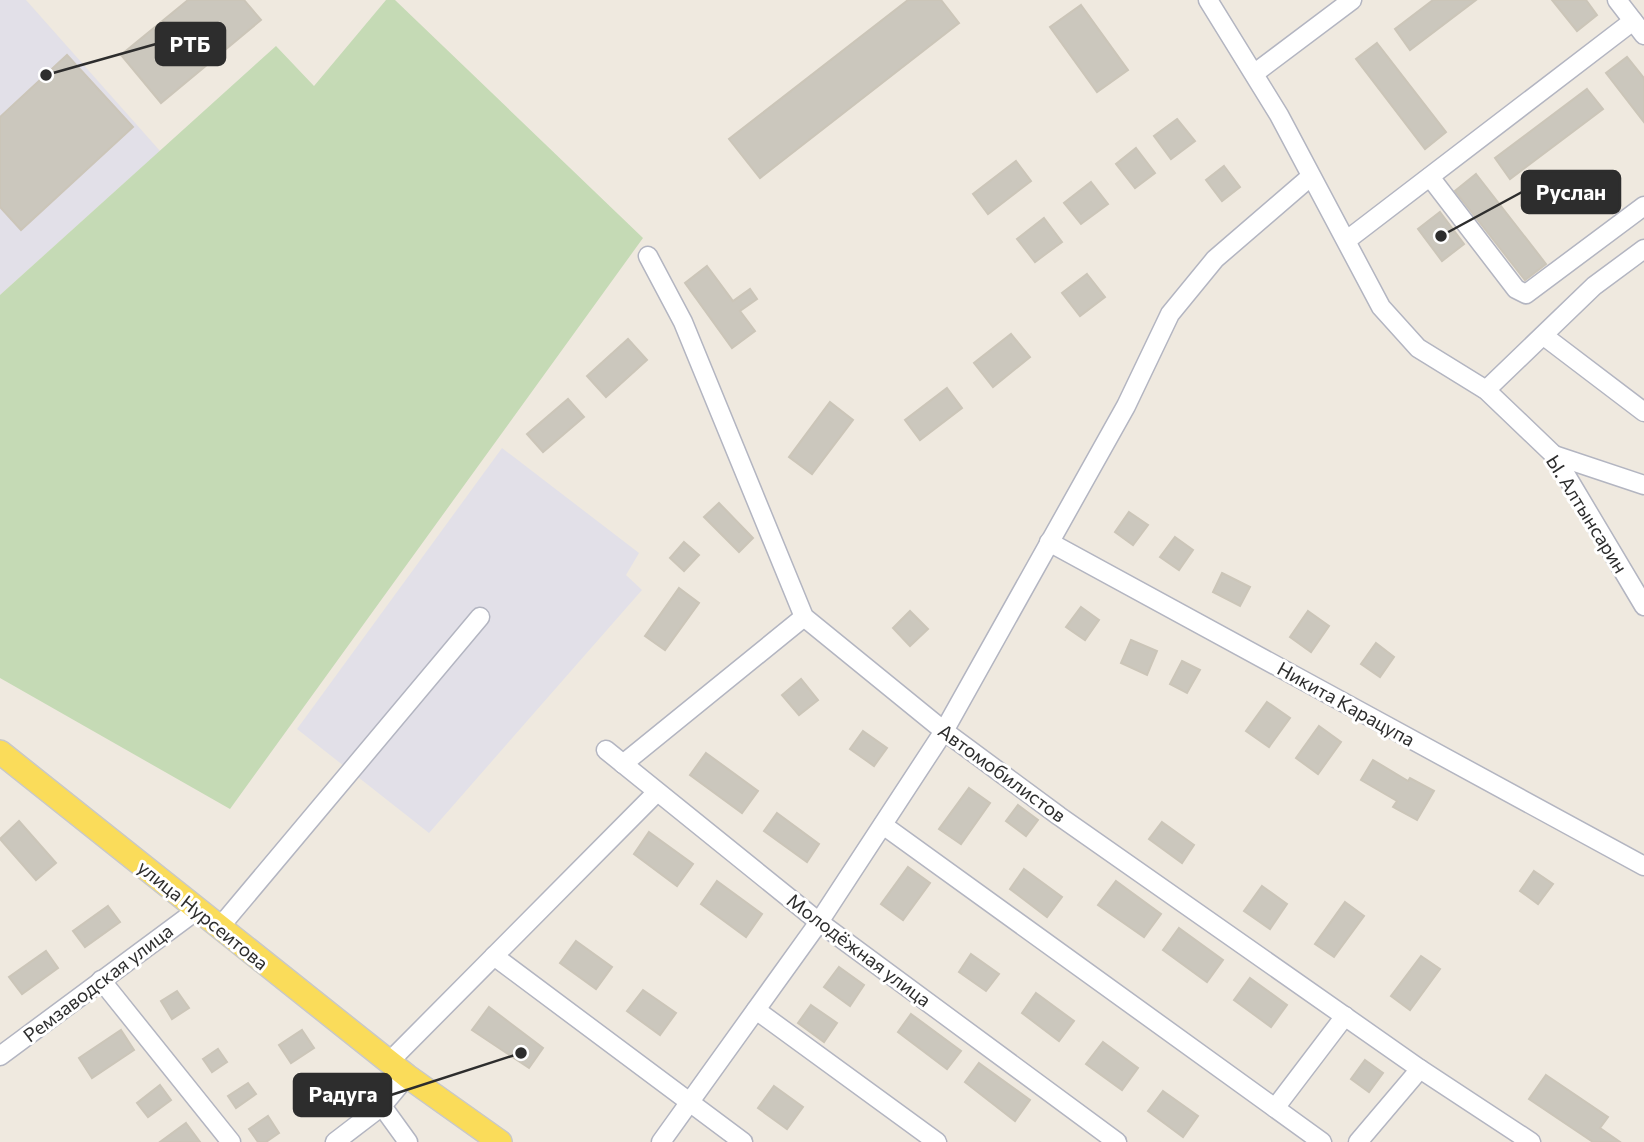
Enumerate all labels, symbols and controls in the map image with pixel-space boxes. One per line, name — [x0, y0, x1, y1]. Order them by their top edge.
callout: РТБ — [156, 23, 225, 65]
text: РТБ — [170, 31, 210, 56]
callout: Руслан — [1522, 171, 1620, 213]
text: Руслан — [1536, 179, 1606, 204]
street label: Ы. Алтынсарин — [1542, 451, 1633, 577]
street label: Никита Карацупа — [1273, 656, 1419, 751]
street label: Автомобилистов — [934, 719, 1071, 827]
street label: улица Нурсеитова — [133, 855, 273, 974]
street label: Молодёжная улица — [783, 888, 936, 1011]
street label: Ремзаводская улица — [18, 919, 177, 1046]
callout: Радуга — [294, 1074, 391, 1116]
text: Радуга — [309, 1081, 377, 1106]

